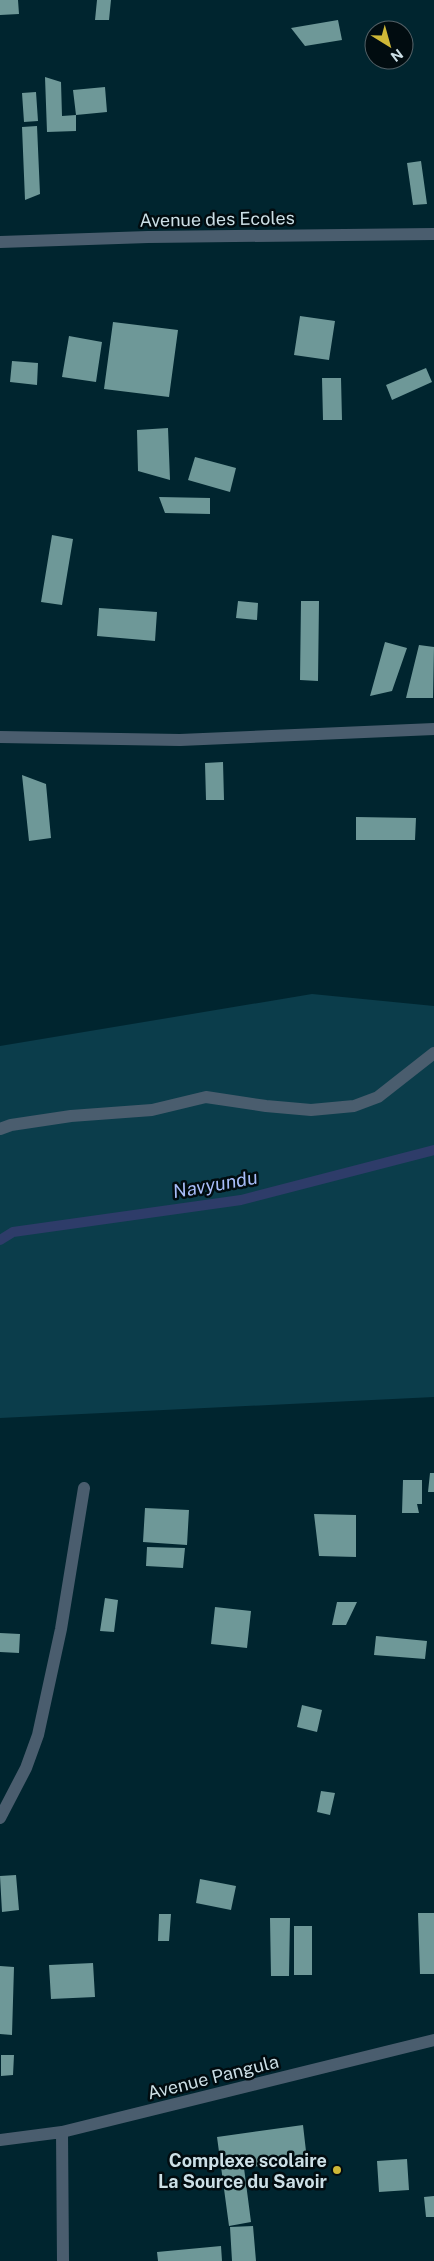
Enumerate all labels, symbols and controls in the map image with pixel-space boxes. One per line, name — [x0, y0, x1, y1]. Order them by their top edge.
north arrow — [364, 20, 414, 70]
text: N — [388, 46, 406, 65]
street label: Avenue des Ecoles — [139, 207, 295, 231]
water label: Navyundu — [171, 1166, 259, 1202]
street label: Avenue Pangula — [145, 2051, 281, 2103]
place label: Complexe scolaire La Source du Savoir — [158, 2150, 328, 2192]
marker: Complexe scolaire La Source du Savoir — [331, 2164, 343, 2176]

